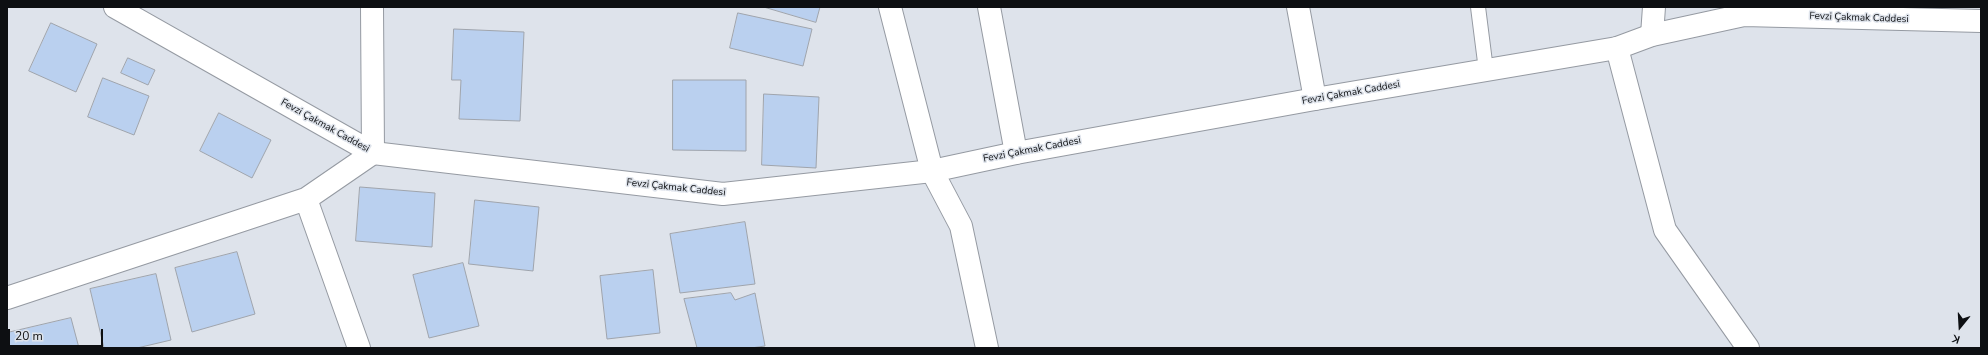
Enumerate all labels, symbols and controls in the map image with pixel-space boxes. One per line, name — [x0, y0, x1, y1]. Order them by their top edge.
street label: Fevzi Çakmak Caddesi — [1809, 10, 1909, 26]
street label: Fevzi Çakmak Caddesi — [1301, 78, 1401, 108]
street label: Fevzi Çakmak Caddesi — [279, 97, 371, 155]
street label: Fevzi Çakmak Caddesi — [982, 135, 1082, 165]
street label: Fevzi Çakmak Caddesi — [626, 177, 726, 199]
north arrow — [1940, 307, 1980, 347]
scale bar — [10, 321, 105, 347]
text: 20 m — [15, 328, 43, 344]
text: K — [1950, 331, 1962, 347]

